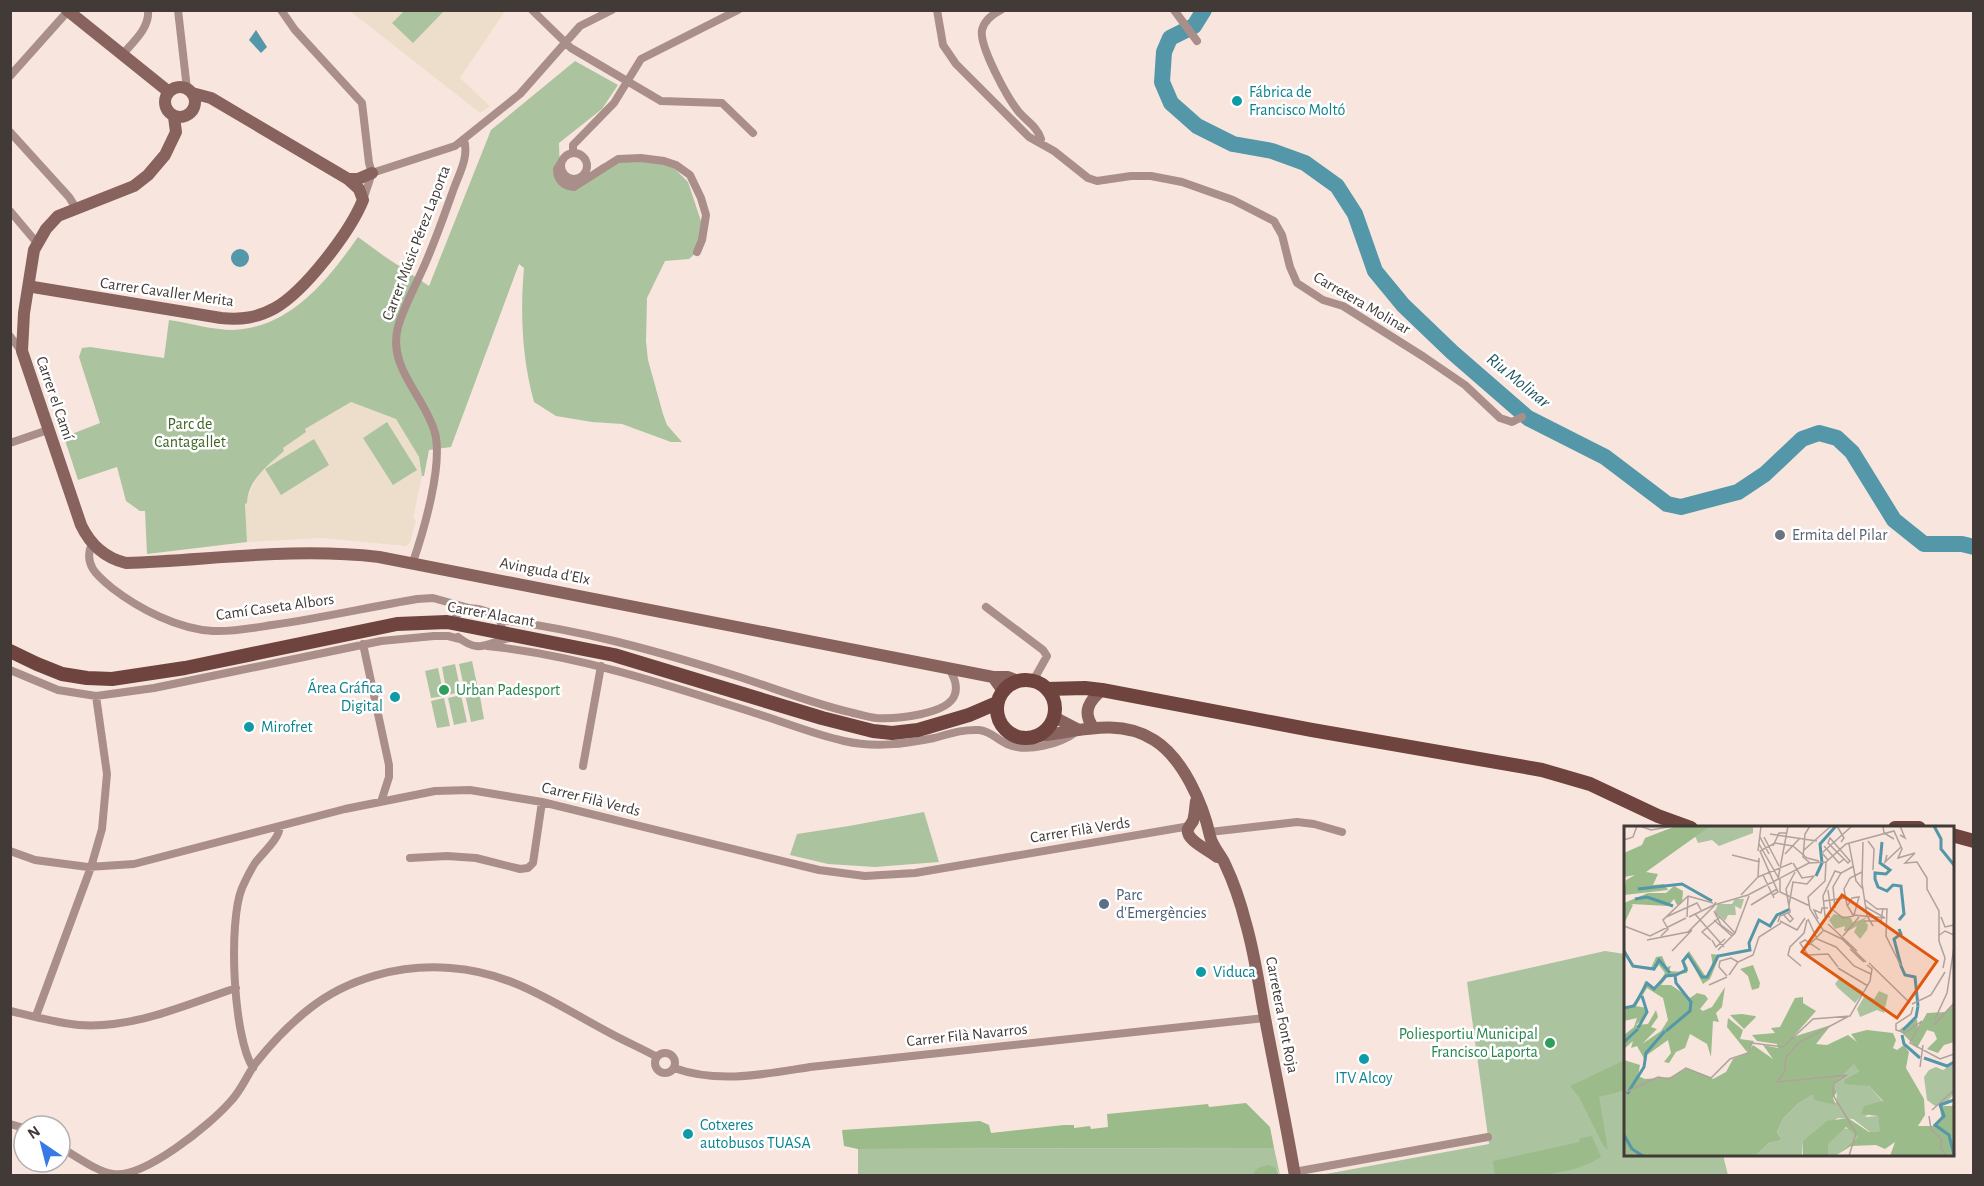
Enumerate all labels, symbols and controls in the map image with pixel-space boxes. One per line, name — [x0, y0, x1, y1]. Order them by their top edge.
place label: Fábrica de Francisco Moltó — [1249, 84, 1345, 118]
marker: Fábrica de Francisco Moltó — [1230, 94, 1244, 108]
street label: Carrer Músic Pérez Laporta — [379, 163, 453, 323]
street label: Carretera Molinar — [1311, 269, 1414, 338]
street label: Carrer Cavaller Merita — [99, 275, 235, 309]
water label: Riu Molinar — [1483, 350, 1554, 413]
street label: Carrer el Camí — [33, 354, 77, 442]
park label: Parc de Cantagallet — [154, 416, 226, 450]
place label: Ermita del Pilar — [1792, 527, 1888, 543]
marker: Ermita del Pilar — [1773, 528, 1787, 542]
street label: Avinguda d'Elx — [498, 554, 592, 588]
street label: Camí Caseta Albors — [215, 591, 335, 623]
street label: Carrer Alacant — [446, 598, 536, 630]
place label: Área Gráfica Digital — [308, 678, 383, 714]
place label: Urban Padesport — [456, 682, 560, 698]
marker: Urban Padesport — [437, 683, 451, 697]
marker: Área Gráfica Digital — [388, 690, 402, 704]
place label: Mirofret — [261, 719, 313, 735]
marker: Mirofret — [242, 720, 256, 734]
street label: Carrer Filà Verds — [540, 779, 642, 819]
street label: Carrer Filà Verds — [1029, 814, 1131, 846]
inset map — [1624, 826, 1954, 1156]
place label: Parc d'Emergències — [1116, 887, 1207, 921]
marker: Parc d'Emergències — [1097, 897, 1111, 911]
street label: Carretera Font Roja — [1262, 955, 1301, 1075]
place label: Viduca — [1213, 964, 1256, 980]
marker: Viduca — [1194, 965, 1208, 979]
street label: Carrer Filà Navarros — [906, 1021, 1028, 1049]
place label: Poliesportiu Municipal Francisco Laporta — [1399, 1026, 1538, 1060]
marker: Poliesportiu Municipal Francisco Laporta — [1543, 1036, 1557, 1050]
marker: ITV Alcoy — [1357, 1052, 1371, 1066]
place label: ITV Alcoy — [1335, 1070, 1393, 1087]
north arrow — [12, 1114, 72, 1174]
place label: Cotxeres autobusos TUASA — [700, 1117, 811, 1151]
text: N — [25, 1123, 43, 1142]
marker: Cotxeres autobusos TUASA — [681, 1127, 695, 1141]

